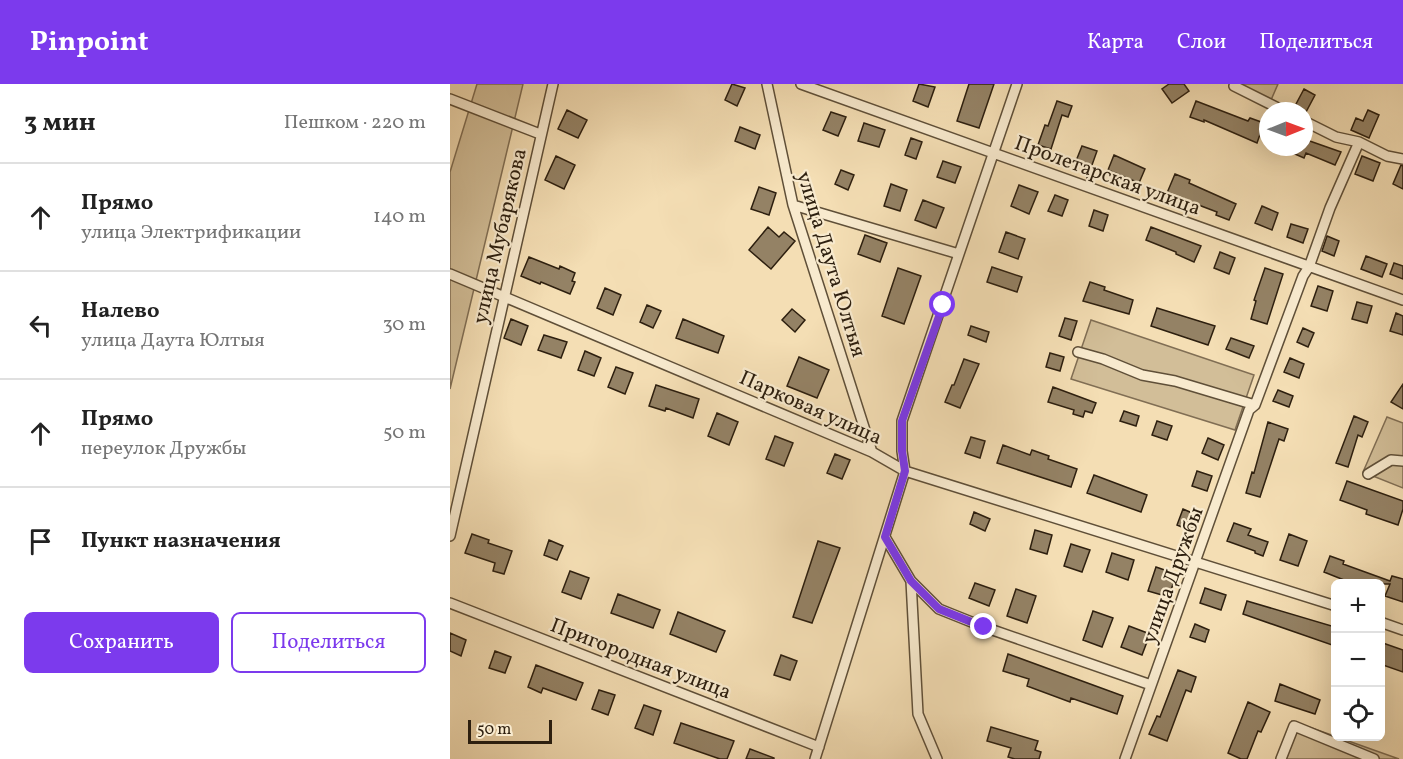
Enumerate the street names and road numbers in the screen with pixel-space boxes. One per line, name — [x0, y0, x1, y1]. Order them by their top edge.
street label: Пролетарская улица — [1010, 129, 1205, 224]
street label: улица Мубарякова — [466, 146, 535, 327]
street label: улица Даута Юлтыя — [789, 168, 873, 361]
street label: Парковая улица — [734, 364, 886, 453]
street label: улица Дружбы — [1135, 503, 1212, 648]
street label: Пригородная улица — [546, 611, 735, 707]

